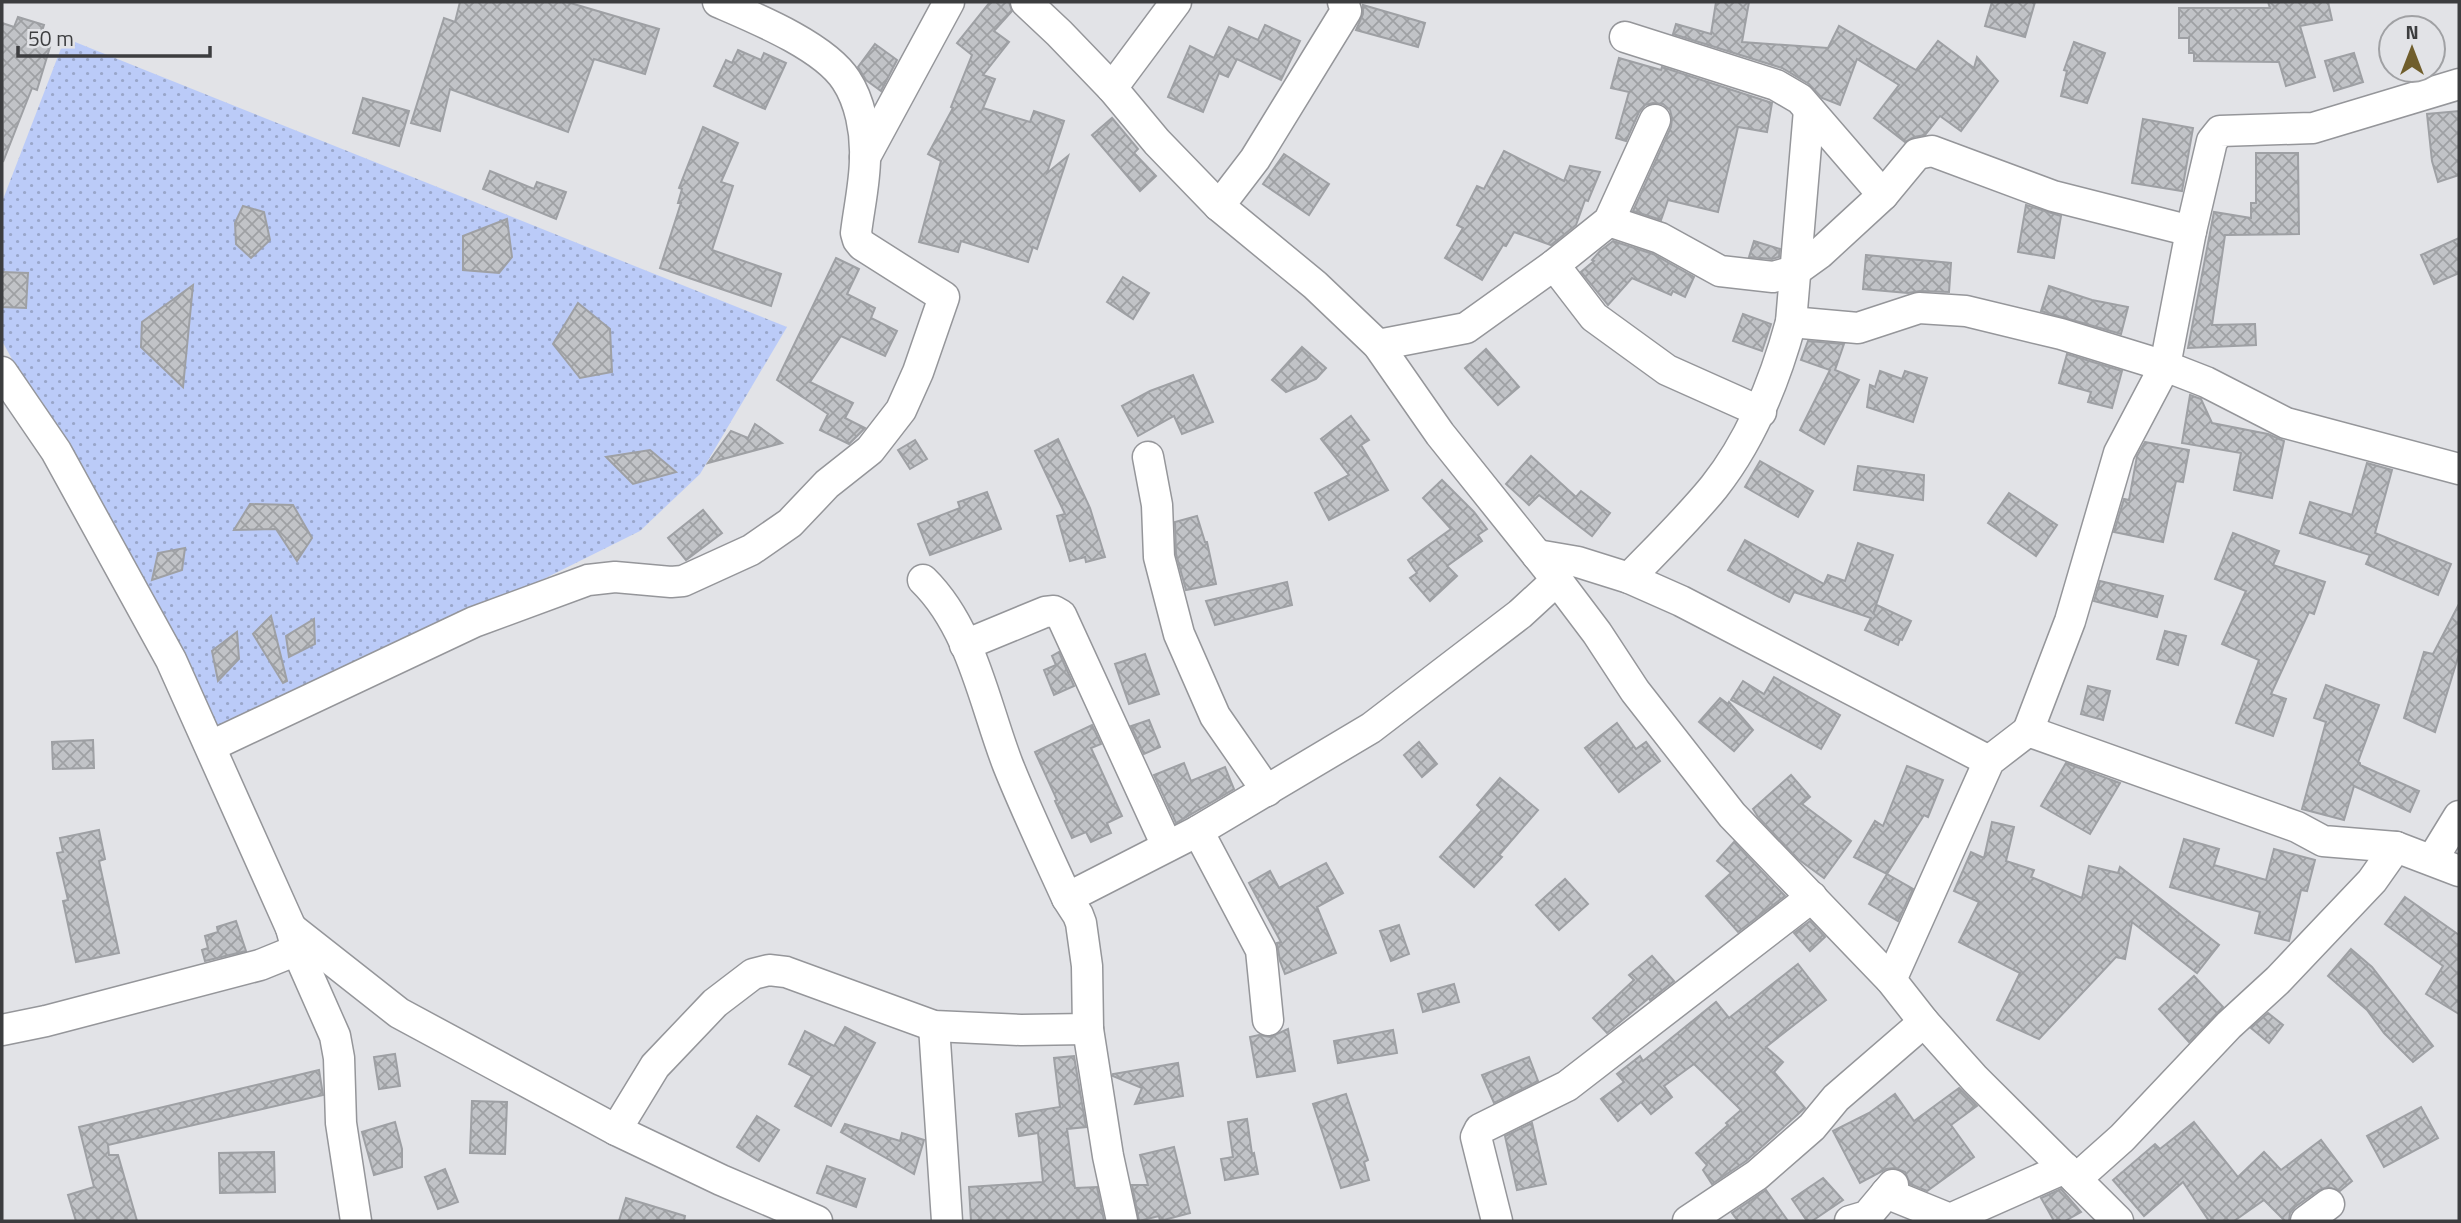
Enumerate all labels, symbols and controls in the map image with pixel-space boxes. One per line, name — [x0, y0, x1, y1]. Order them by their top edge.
scale bar — [18, 14, 210, 58]
north arrow — [2377, 14, 2447, 84]
text: N — [2405, 17, 2419, 46]
text: 50 m — [28, 22, 74, 54]

